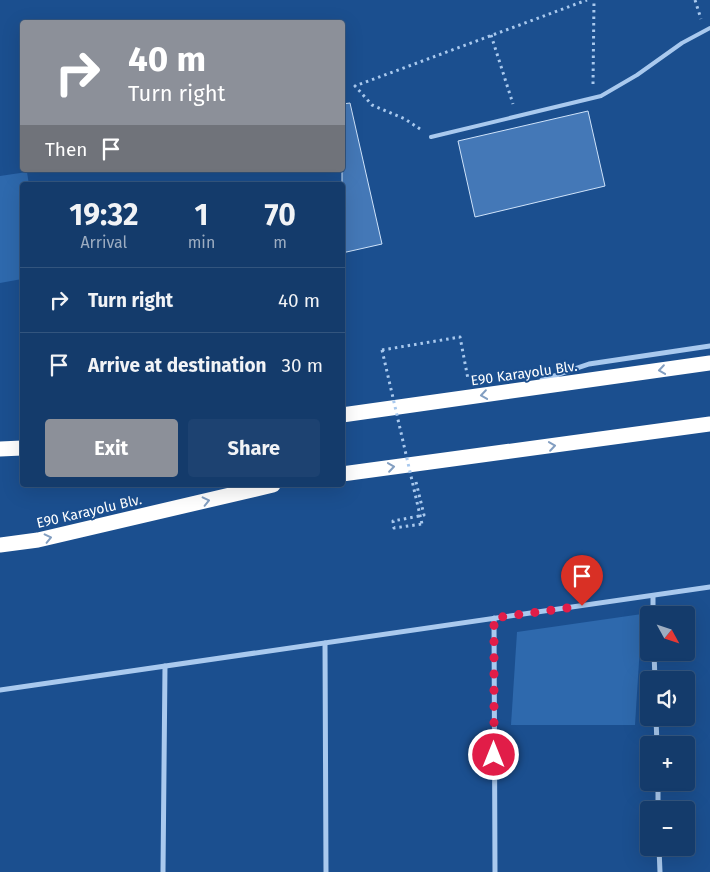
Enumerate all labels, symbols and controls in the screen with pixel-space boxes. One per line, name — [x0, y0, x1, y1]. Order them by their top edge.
text: 40 m — [128, 38, 206, 80]
icon: right — [45, 40, 110, 105]
text: Turn right — [128, 80, 225, 107]
icon: arrive — [97, 135, 125, 163]
text: Then — [45, 138, 87, 161]
text: 19:32 — [69, 197, 138, 233]
text: 1 — [195, 197, 208, 233]
text: 70 — [264, 197, 296, 233]
text: Arrival — [80, 233, 127, 252]
text: min — [188, 233, 215, 252]
text: m — [273, 233, 287, 252]
icon: right — [45, 286, 73, 314]
text: Turn right — [88, 289, 173, 312]
text: 40 m — [278, 289, 320, 312]
icon: arrive — [45, 351, 73, 379]
text: Arrive at destination — [88, 354, 267, 377]
text: 30 m — [282, 354, 323, 377]
street label: E90 Karayolu Blv. — [470, 358, 578, 389]
one-way arrow — [657, 364, 665, 375]
one-way arrow — [479, 389, 487, 400]
button: Exit — [45, 419, 178, 477]
button: Share — [188, 419, 320, 477]
one-way arrow — [548, 441, 556, 451]
one-way arrow — [387, 462, 395, 473]
street label: E90 Karayolu Blv. — [35, 491, 143, 532]
one-way arrow — [202, 496, 211, 507]
one-way arrow — [44, 533, 53, 544]
pin — [561, 555, 603, 606]
icon: arrive — [568, 562, 596, 590]
north arrow — [640, 606, 695, 661]
map controls — [640, 606, 695, 856]
button: sound — [640, 671, 695, 726]
position arrow — [467, 728, 519, 780]
button: + — [640, 736, 695, 791]
button: − — [640, 801, 695, 856]

